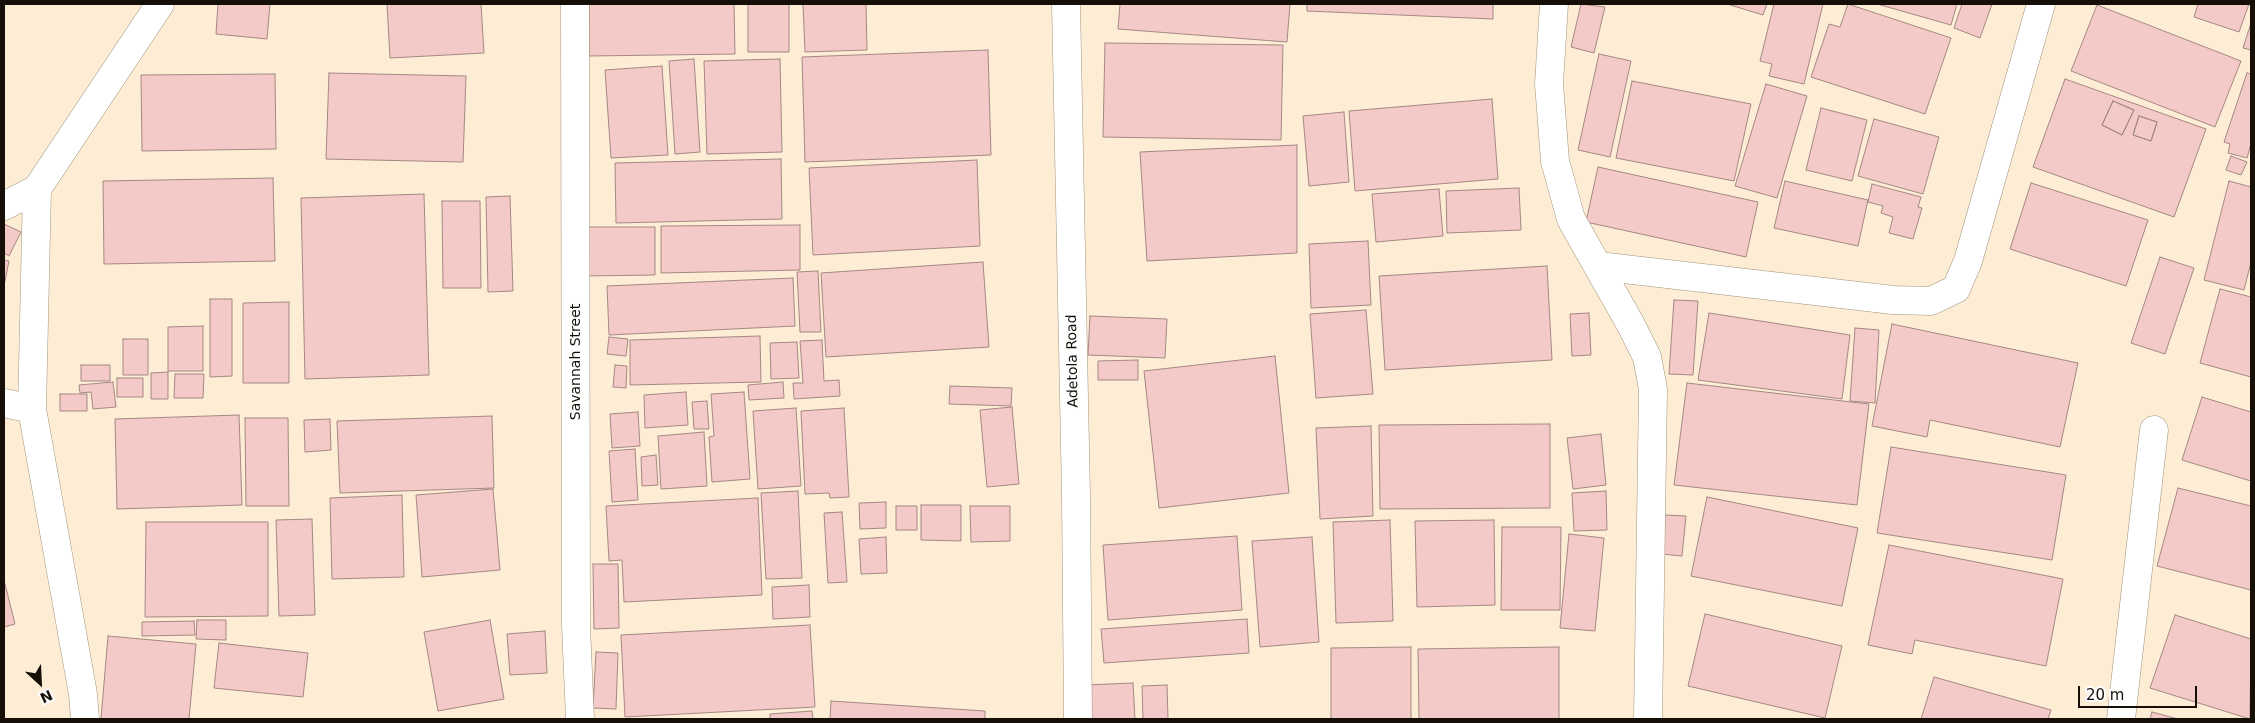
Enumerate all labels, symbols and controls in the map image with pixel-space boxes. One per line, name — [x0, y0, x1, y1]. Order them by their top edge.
street label: Savannah Street — [568, 304, 584, 420]
street label: Adetola Road — [1064, 314, 1082, 408]
north arrow — [15, 658, 65, 708]
scale bar — [2080, 676, 2199, 708]
text: 20 m — [2086, 686, 2124, 704]
text: N — [38, 687, 55, 706]

